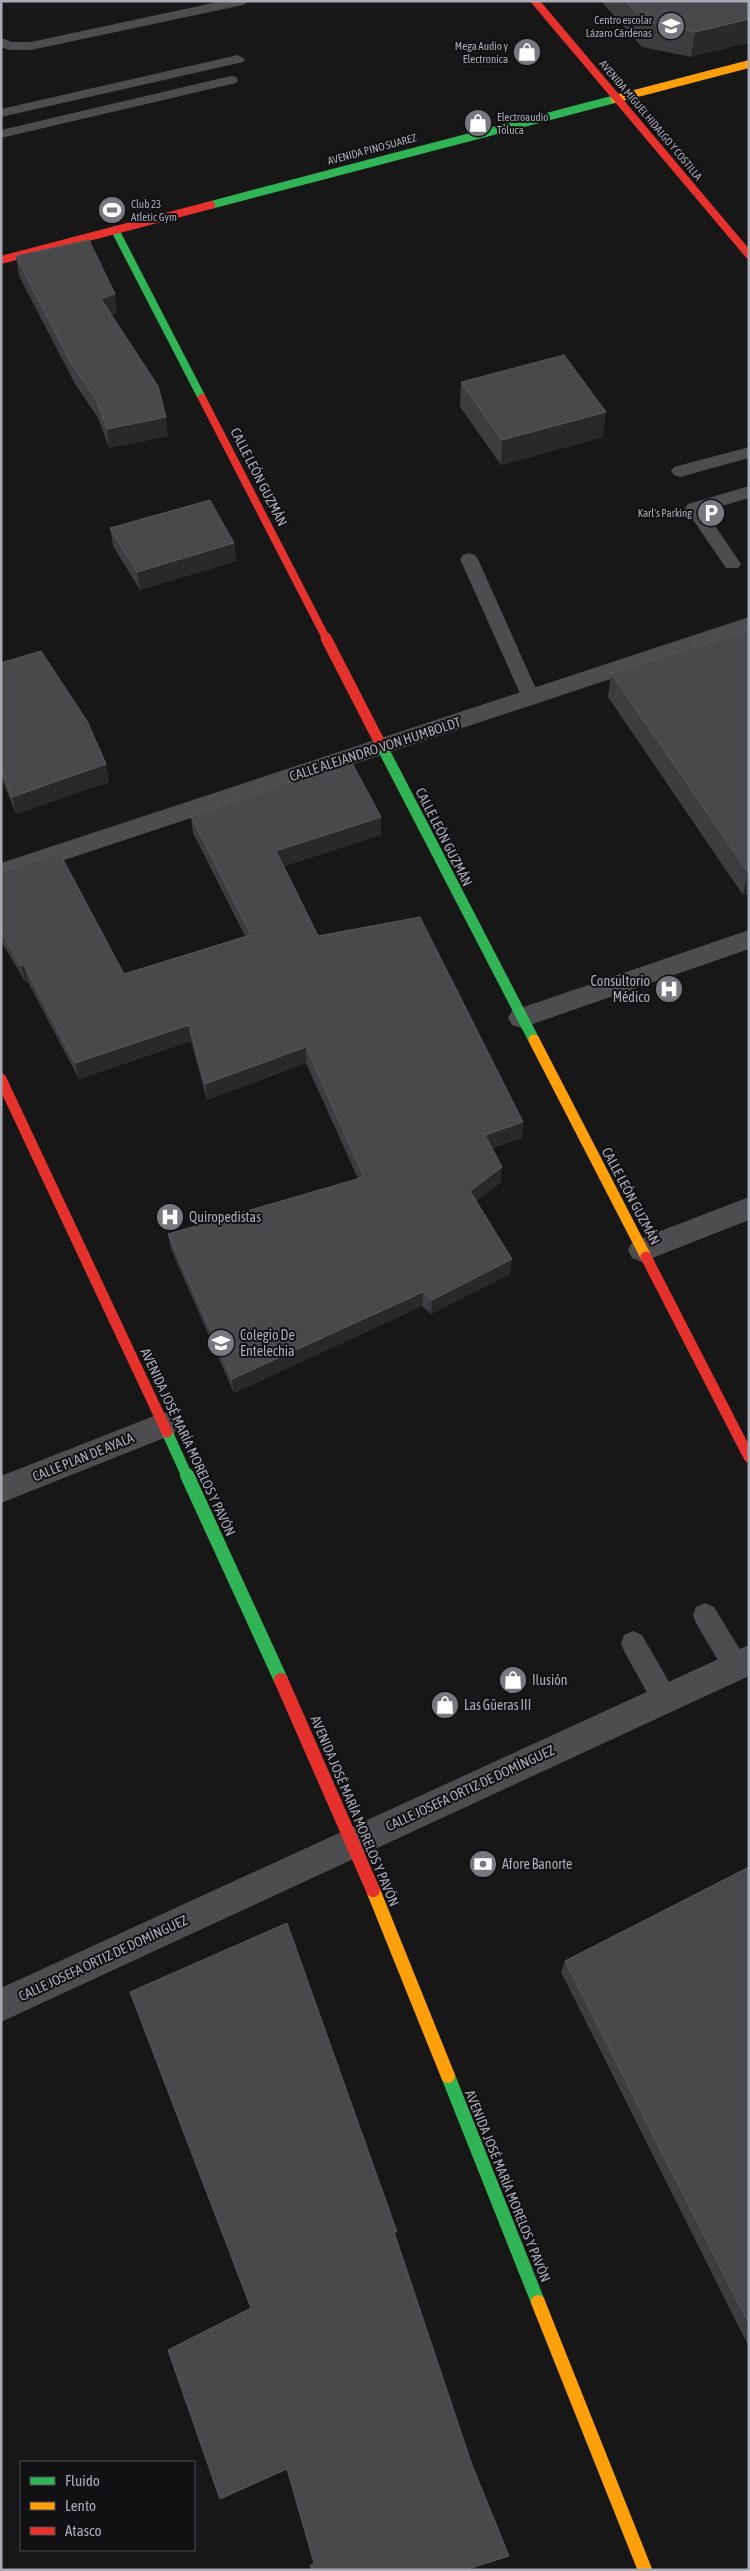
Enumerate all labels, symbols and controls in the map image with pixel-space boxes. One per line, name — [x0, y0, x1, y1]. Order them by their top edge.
school or university icon: Centro escolar Lázaro Cárdenas — [656, 11, 686, 41]
place label: Centro escolar Lázaro Cárdenas — [586, 14, 653, 39]
shop icon: Mega Audio y Electronica — [512, 37, 542, 67]
place label: Mega Audio y Electronica — [455, 40, 508, 65]
street label: AVENIDA MIGUEL HIDALGO Y COSTILLA — [597, 58, 705, 183]
shop icon: Electroaudio Toluca — [463, 108, 493, 138]
place label: Electroaudio Toluca — [497, 111, 548, 136]
street label: AVENIDA PINO SUAREZ — [326, 131, 418, 167]
sports icon: Club 23 Atletic Gym — [97, 195, 127, 225]
place label: Club 23 Atletic Gym — [131, 198, 177, 223]
street label: CALLE LEÓN GUZMÁN — [227, 425, 291, 529]
parking icon: Karl's Parking — [696, 498, 726, 528]
place label: Karl's Parking — [638, 507, 692, 519]
street label: CALLE ALEJANDRO VON HUMBOLDT — [287, 714, 463, 784]
street label: CALLE LEÓN GUZMÁN — [412, 785, 476, 889]
place label: Consultorio Médico — [591, 973, 650, 1005]
hospital icon: Consultorio Médico — [654, 974, 684, 1004]
street label: CALLE LEÓN GUZMÁN — [599, 1145, 663, 1247]
hospital icon: Quiropedistas — [155, 1202, 185, 1232]
place label: Quiropedistas — [189, 1209, 261, 1225]
place label: Colegio De Entelechia — [240, 1327, 295, 1359]
school or university icon: Colegio De Entelechia — [206, 1328, 236, 1358]
street label: AVENIDA JOSÉ MARÍA MORELOS Y PAVÓN — [137, 1345, 239, 1539]
street label: CALLE PLAN DE AYALA — [30, 1429, 136, 1485]
shop icon: Ilusión — [498, 1665, 528, 1695]
place label: Ilusión — [532, 1672, 568, 1688]
shop icon: Las Güeras III — [430, 1690, 460, 1720]
place label: Las Güeras III — [464, 1697, 531, 1713]
street label: AVENIDA JOSÉ MARÍA MORELOS Y PAVÓN — [307, 1713, 403, 1909]
street label: CALLE JOSEFA ORTIZ DE DOMÍNGUEZ — [383, 1742, 557, 1834]
bank icon: Afore Banorte — [468, 1849, 498, 1879]
place label: Afore Banorte — [502, 1856, 572, 1872]
street label: CALLE JOSEFA ORTIZ DE DOMÍNGUEZ — [16, 1912, 190, 2004]
street label: AVENIDA JOSÉ MARÍA MORELOS Y PAVÓN — [462, 2088, 554, 2284]
legend — [20, 2461, 195, 2551]
text: Fluido — [65, 2472, 100, 2489]
text: Lento — [65, 2497, 96, 2514]
text: Atasco — [65, 2522, 102, 2539]

